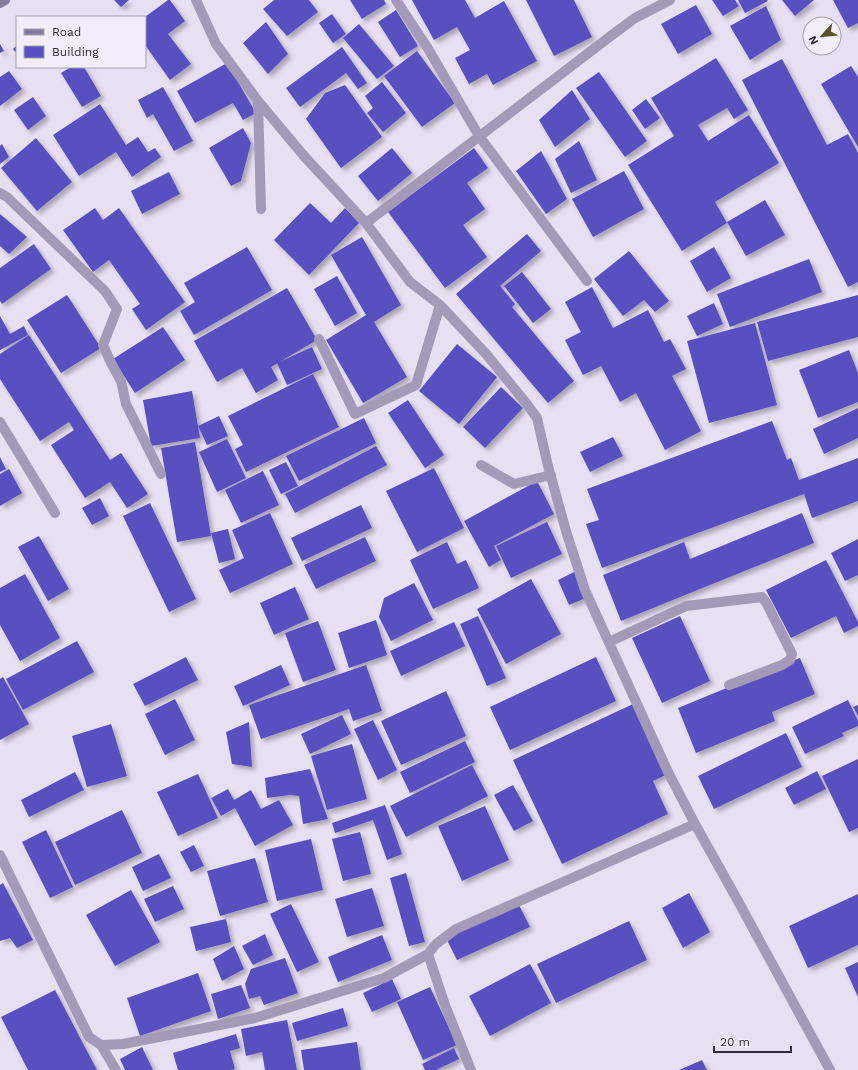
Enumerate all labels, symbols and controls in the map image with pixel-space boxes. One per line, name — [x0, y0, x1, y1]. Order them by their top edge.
legend — [16, 16, 146, 68]
north arrow — [802, 16, 842, 56]
text: Road — [52, 25, 81, 39]
text: N — [806, 34, 821, 47]
text: Building — [52, 45, 99, 59]
scale bar — [714, 1028, 791, 1054]
text: 20 m — [720, 1035, 750, 1049]

